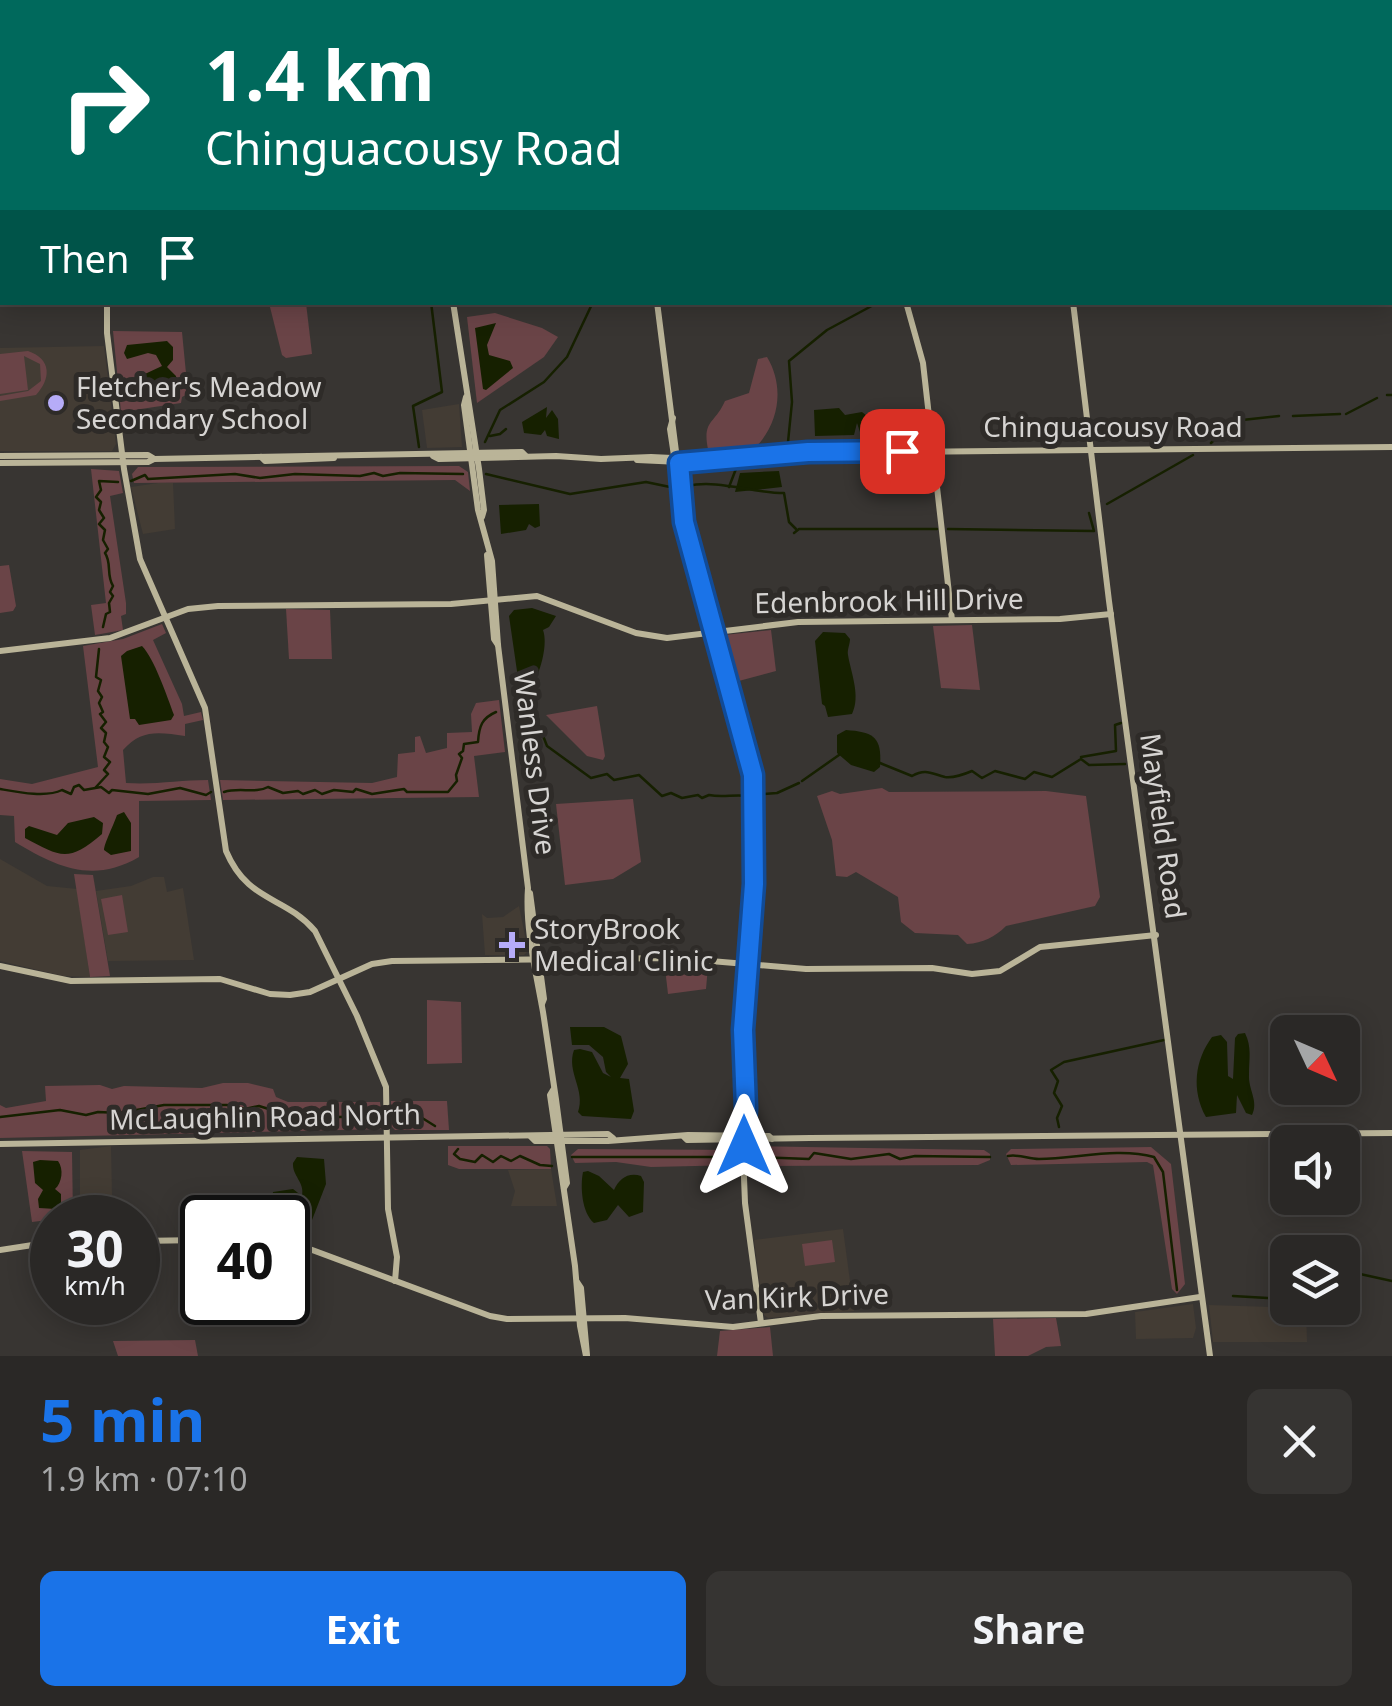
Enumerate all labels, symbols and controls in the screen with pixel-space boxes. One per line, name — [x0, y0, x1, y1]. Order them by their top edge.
text: 1.4 km — [205, 26, 435, 122]
icon: right — [40, 40, 170, 170]
text: Chinguacousy Road — [205, 117, 622, 178]
icon: arrive — [150, 230, 205, 285]
text: Then — [40, 232, 130, 284]
place label: Fletcher's Meadow Secondary School — [76, 367, 322, 437]
marker: Fletcher's Meadow Secondary School — [45, 392, 67, 414]
street label: Chinguacousy Road — [983, 407, 1243, 445]
pin — [860, 409, 945, 494]
icon: arrive — [875, 424, 930, 479]
street label: Edenbrook Hill Drive — [754, 579, 1024, 621]
street label: Wanless Drive — [506, 669, 566, 857]
street label: Mayfield Road — [1132, 731, 1196, 921]
place label: StoryBrook Medical Clinic — [534, 909, 713, 979]
marker: StoryBrook Medical Clinic — [499, 932, 525, 958]
north arrow — [1270, 1015, 1360, 1105]
map controls — [1270, 1015, 1360, 1325]
street label: McLaughlin Road North — [109, 1094, 421, 1138]
position arrow — [692, 1094, 796, 1198]
button: sound — [1270, 1125, 1360, 1215]
speed limit sign: 40 — [180, 1195, 310, 1325]
text: 30 — [66, 1214, 124, 1282]
button: layers — [1270, 1235, 1360, 1325]
text: km/h — [64, 1268, 126, 1302]
street label: Van Kirk Drive — [704, 1274, 890, 1318]
text: 5 min — [40, 1378, 205, 1460]
button: close — [1247, 1389, 1352, 1494]
text: 1.9 km · 07:10 — [40, 1457, 248, 1500]
button: Exit — [40, 1571, 686, 1686]
button: Share — [706, 1571, 1352, 1686]

